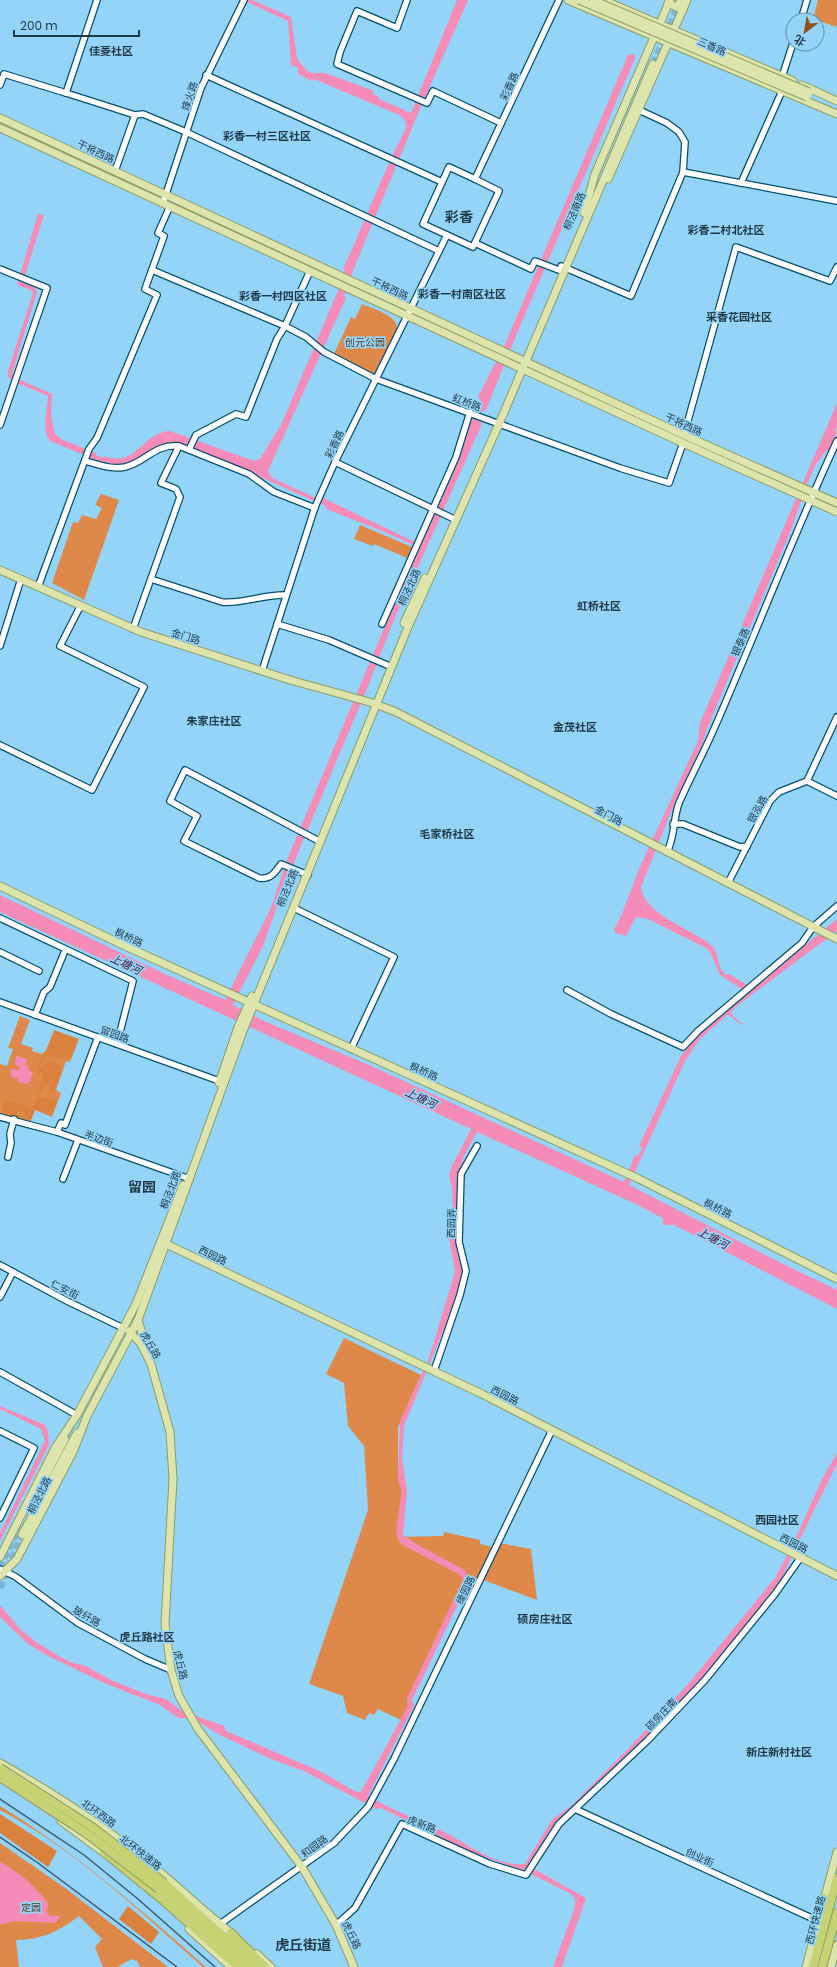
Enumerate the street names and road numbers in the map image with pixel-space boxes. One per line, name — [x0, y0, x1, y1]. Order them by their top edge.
street label: 三香路 — [695, 34, 729, 59]
street label: 彩香路 — [496, 69, 523, 103]
street label: 烽火路 — [177, 80, 201, 113]
street label: 干将西路 — [74, 136, 117, 167]
street label: 桐泾南路 — [560, 190, 589, 233]
street label: 干将西路 — [368, 273, 411, 304]
street label: 虹桥路 — [450, 390, 484, 415]
street label: 干将西路 — [662, 409, 705, 440]
street label: 彩香路 — [321, 427, 348, 461]
street label: 桐泾北路 — [394, 566, 425, 609]
street label: 金门路 — [169, 625, 202, 648]
street label: 银泰路 — [728, 625, 753, 659]
street label: 银泓路 — [743, 793, 771, 826]
street label: 金门路 — [592, 802, 626, 829]
street label: 桐泾北路 — [273, 867, 302, 910]
street label: 枫桥路 — [112, 924, 146, 951]
street label: 留园路 — [98, 1022, 131, 1047]
street label: 枫桥路 — [407, 1059, 441, 1084]
street label: 半边街 — [82, 1126, 115, 1151]
street label: 桐泾北路 — [156, 1169, 185, 1212]
street label: 枫桥路 — [701, 1195, 735, 1222]
street label: 西园弄 — [443, 1208, 460, 1238]
street label: 西园路 — [196, 1242, 230, 1269]
street label: 仁安街 — [48, 1276, 82, 1303]
street label: 虎丘路 — [137, 1329, 165, 1362]
street label: 西园路 — [488, 1382, 522, 1409]
street label: 桐泾北路 — [24, 1474, 55, 1516]
street label: 西园路 — [777, 1530, 811, 1557]
street label: 缘园路 — [452, 1573, 479, 1607]
street label: 玻纤路 — [70, 1602, 103, 1630]
street label: 虎丘路 — [170, 1649, 191, 1681]
street label: 硕房庄南 — [642, 1695, 680, 1734]
street label: 北环西路 — [78, 1796, 119, 1831]
street label: 虎新路 — [405, 1812, 439, 1837]
street label: 北环快速路 — [116, 1831, 165, 1874]
street label: 和园路 — [298, 1831, 331, 1861]
street label: 创业街 — [683, 1844, 717, 1871]
street label: 西环快速路 — [802, 1894, 829, 1946]
street label: 虎丘路 — [338, 1918, 365, 1952]

